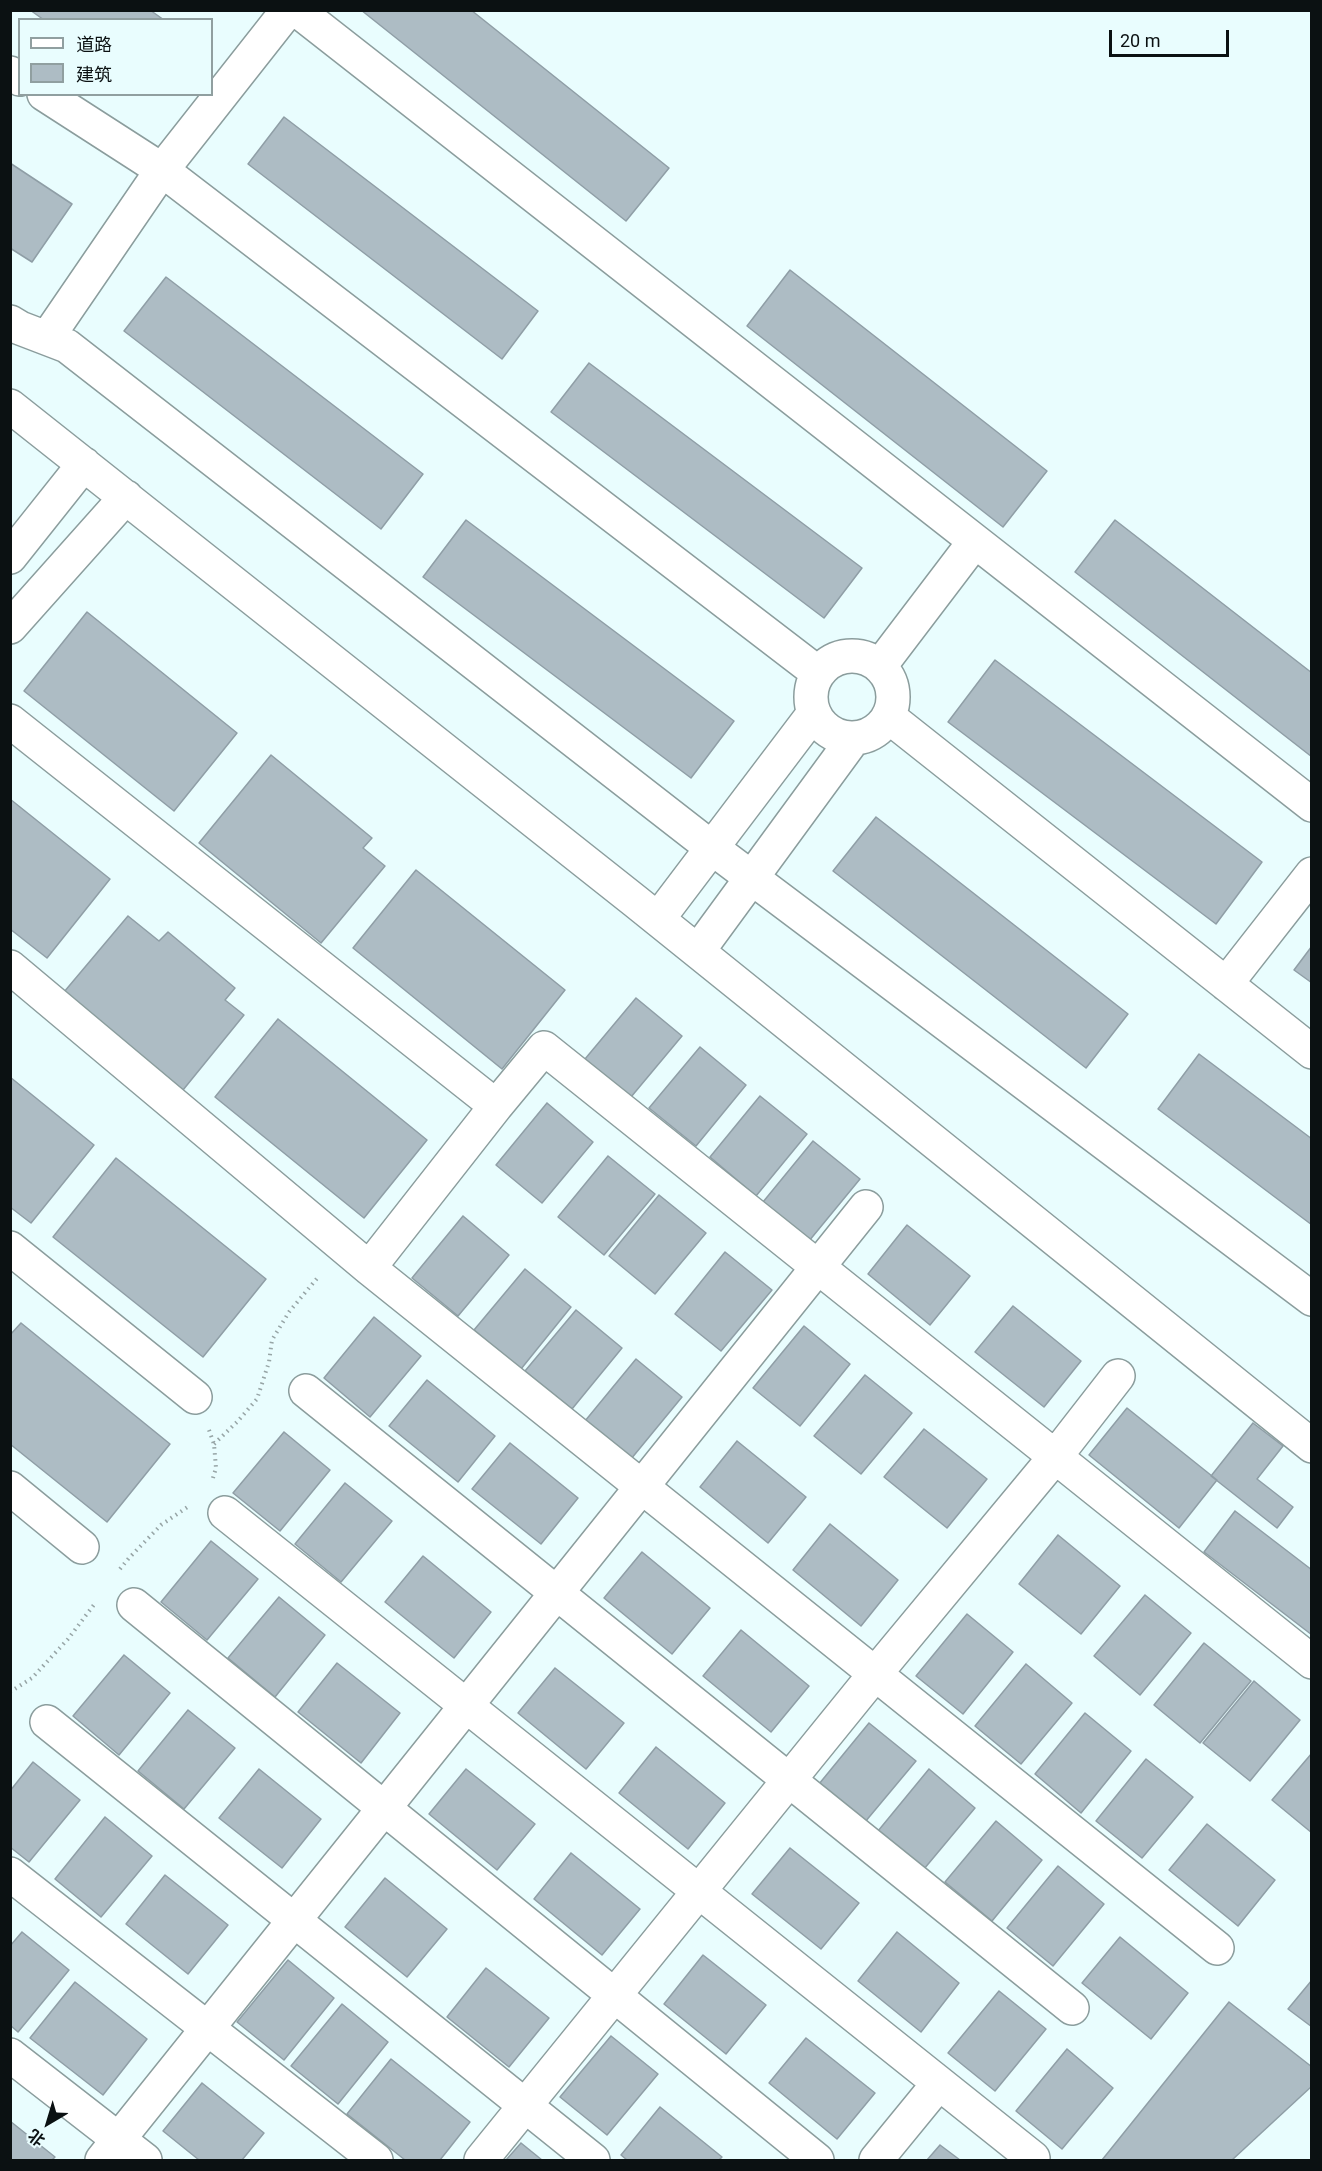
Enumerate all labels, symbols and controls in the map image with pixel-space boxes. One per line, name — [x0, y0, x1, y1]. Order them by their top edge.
legend — [18, 18, 213, 96]
scale bar — [1112, 18, 1232, 56]
text: 20 m — [1120, 30, 1160, 51]
text: 道路 — [76, 34, 112, 55]
text: 建筑 — [76, 64, 112, 85]
north arrow — [18, 2093, 78, 2153]
text: 北 — [24, 2125, 49, 2150]

